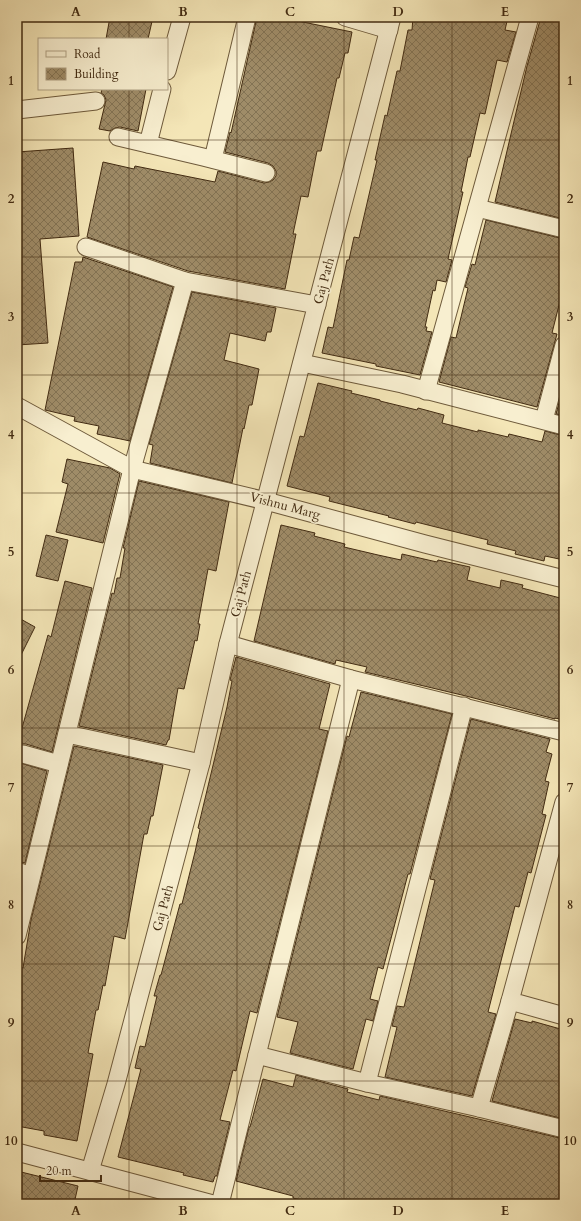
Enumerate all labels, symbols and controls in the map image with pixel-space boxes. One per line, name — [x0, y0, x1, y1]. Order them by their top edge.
text: A — [71, 3, 81, 21]
text: B — [178, 3, 188, 21]
text: C — [285, 3, 295, 21]
text: D — [392, 3, 404, 21]
text: E — [501, 3, 509, 21]
legend — [38, 38, 168, 90]
text: Road — [74, 46, 101, 62]
text: Building — [74, 66, 119, 82]
text: 1 — [8, 72, 14, 90]
text: 1 — [567, 72, 573, 90]
text: 2 — [8, 190, 15, 208]
text: 2 — [567, 190, 574, 208]
street label: Gaj Path — [309, 256, 339, 306]
text: 3 — [8, 308, 15, 326]
text: 3 — [567, 308, 574, 326]
text: 4 — [8, 426, 15, 444]
text: 4 — [567, 426, 574, 444]
street label: Vishnu Marg — [248, 488, 323, 524]
text: 5 — [8, 543, 14, 561]
text: 5 — [567, 543, 573, 561]
street label: Gaj Path — [226, 569, 256, 619]
text: 6 — [8, 661, 15, 679]
text: 6 — [567, 661, 574, 679]
text: 7 — [8, 779, 15, 797]
text: 7 — [567, 779, 574, 797]
street label: Gaj Path — [148, 883, 178, 933]
text: 8 — [8, 896, 14, 914]
text: 8 — [567, 896, 573, 914]
text: 9 — [8, 1014, 15, 1032]
text: 9 — [567, 1014, 574, 1032]
text: 10 — [4, 1132, 18, 1150]
text: 10 — [563, 1132, 577, 1150]
scale bar — [40, 1157, 101, 1183]
text: 20 m — [46, 1163, 73, 1179]
text: A — [71, 1202, 81, 1220]
text: B — [178, 1202, 188, 1220]
text: C — [285, 1202, 295, 1220]
text: D — [392, 1202, 404, 1220]
text: E — [501, 1202, 509, 1220]

